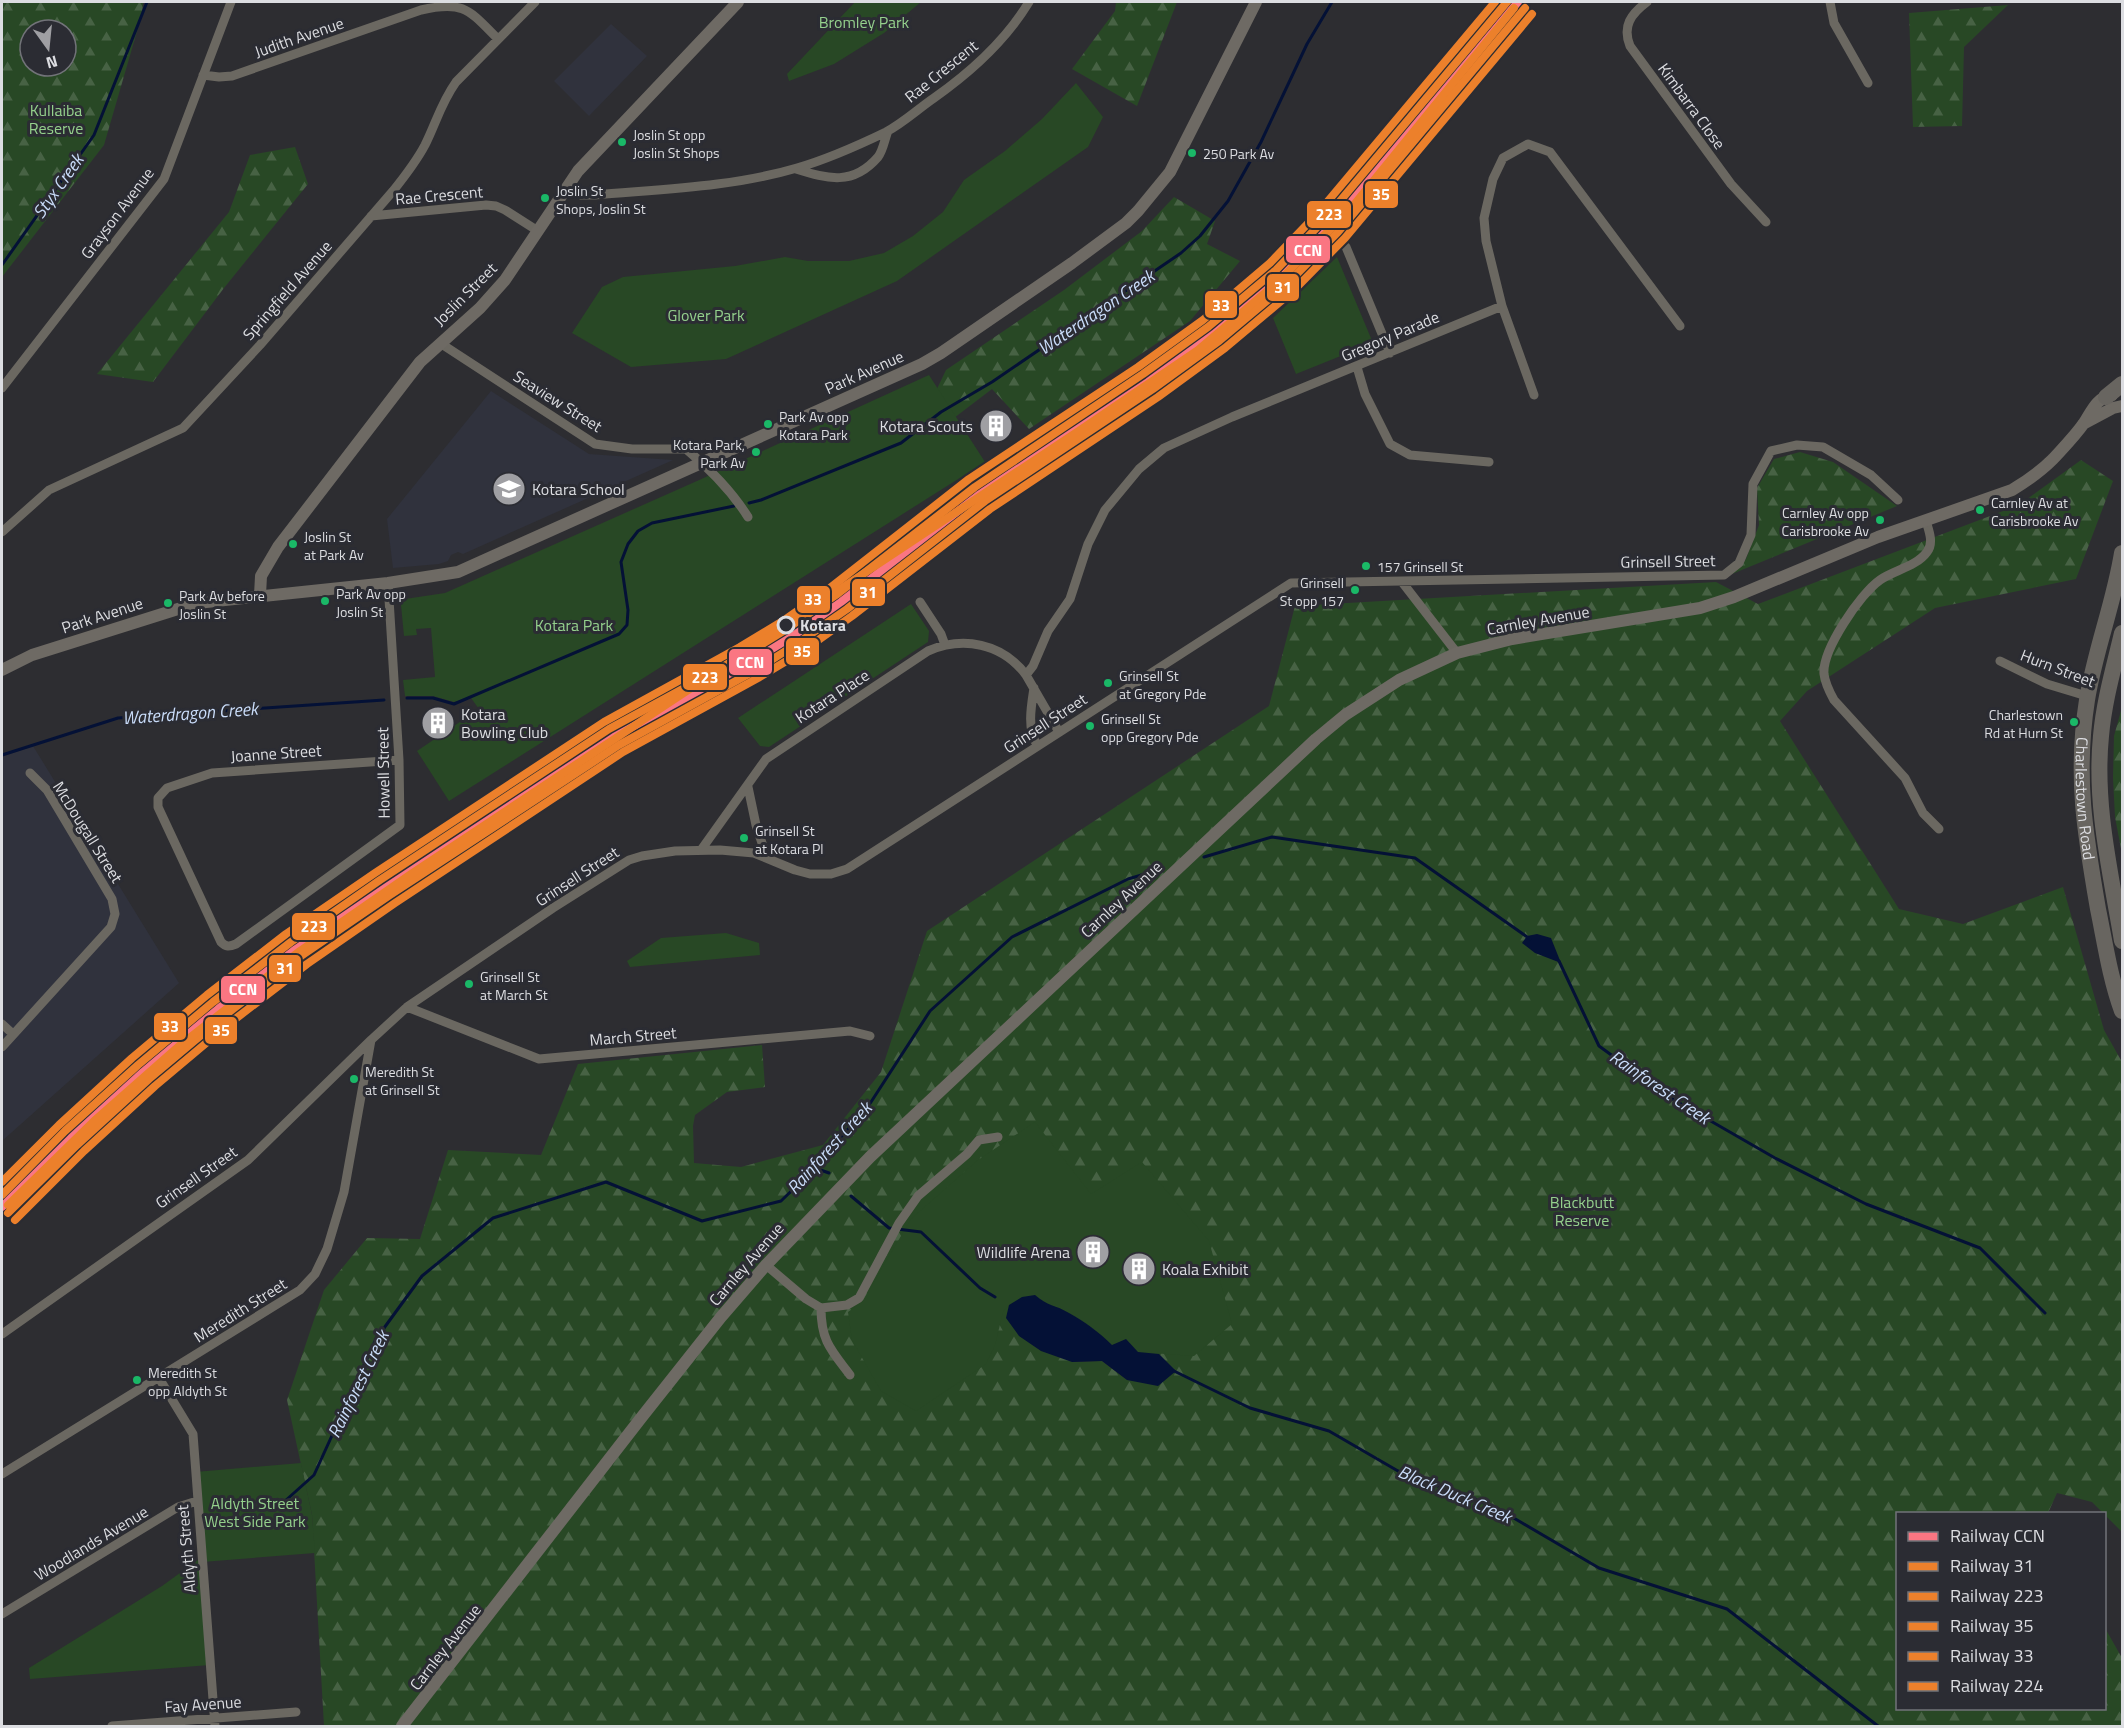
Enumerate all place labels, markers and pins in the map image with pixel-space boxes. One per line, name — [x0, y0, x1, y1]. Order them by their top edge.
place label: Joslin St opp Joslin St Shops — [633, 124, 720, 163]
marker: Joslin St opp Joslin St Shops — [616, 136, 628, 148]
place label: 250 Park Av — [1203, 143, 1275, 164]
marker: 250 Park Av — [1186, 147, 1198, 159]
place label: Joslin St Shops, Joslin St — [556, 180, 646, 219]
marker: Joslin St Shops, Joslin St — [539, 192, 551, 204]
place label: Park Av opp Kotara Park — [779, 406, 849, 445]
building icon: Kotara Scouts — [978, 408, 1014, 444]
place label: Kotara Scouts — [879, 414, 973, 438]
marker: Park Av opp Kotara Park — [762, 418, 774, 430]
place label: Kotara Park, Park Av — [673, 434, 745, 473]
marker: Kotara Park, Park Av — [750, 446, 762, 458]
school or university icon: Kotara School — [491, 471, 527, 507]
place label: Kotara School — [532, 477, 625, 501]
place label: Carnley Av at Carisbrooke Av — [1991, 492, 2079, 531]
place label: Carnley Av opp Carisbrooke Av — [1782, 502, 1869, 541]
marker: Carnley Av at Carisbrooke Av — [1974, 504, 1986, 516]
marker: Carnley Av opp Carisbrooke Av — [1874, 514, 1886, 526]
place label: Joslin St at Park Av — [304, 526, 364, 565]
marker: Joslin St at Park Av — [287, 538, 299, 550]
place label: 157 Grinsell St — [1377, 556, 1463, 577]
marker: 157 Grinsell St — [1360, 560, 1372, 572]
place label: Grinsell St opp 157 — [1280, 572, 1344, 611]
place label: Park Av opp Joslin St — [336, 583, 406, 622]
marker: Grinsell St opp 157 — [1349, 584, 1361, 596]
place label: Park Av before Joslin St — [179, 585, 265, 624]
marker: Park Av opp Joslin St — [319, 595, 331, 607]
marker: Park Av before Joslin St — [162, 597, 174, 609]
place label: Kotara — [800, 613, 846, 637]
marker: Kotara — [777, 616, 795, 634]
place label: Grinsell St at Gregory Pde — [1119, 665, 1206, 704]
marker: Grinsell St at Gregory Pde — [1102, 677, 1114, 689]
place label: Kotara Bowling Club — [461, 702, 548, 744]
place label: Charlestown Rd at Hurn St — [1984, 704, 2063, 743]
building icon: Kotara Bowling Club — [420, 705, 456, 741]
place label: Grinsell St opp Gregory Pde — [1101, 708, 1199, 747]
marker: Charlestown Rd at Hurn St — [2068, 716, 2080, 728]
marker: Grinsell St opp Gregory Pde — [1084, 720, 1096, 732]
place label: Grinsell St at Kotara Pl — [755, 820, 824, 859]
marker: Grinsell St at Kotara Pl — [738, 832, 750, 844]
place label: Grinsell St at March St — [480, 966, 548, 1005]
marker: Grinsell St at March St — [463, 978, 475, 990]
place label: Meredith St at Grinsell St — [365, 1061, 440, 1100]
marker: Meredith St at Grinsell St — [348, 1073, 360, 1085]
building icon: Wildlife Arena — [1075, 1234, 1111, 1270]
place label: Wildlife Arena — [977, 1240, 1070, 1264]
building icon: Koala Exhibit — [1121, 1251, 1157, 1287]
place label: Koala Exhibit — [1162, 1257, 1249, 1281]
place label: Meredith St opp Aldyth St — [148, 1362, 227, 1401]
marker: Meredith St opp Aldyth St — [131, 1374, 143, 1386]

